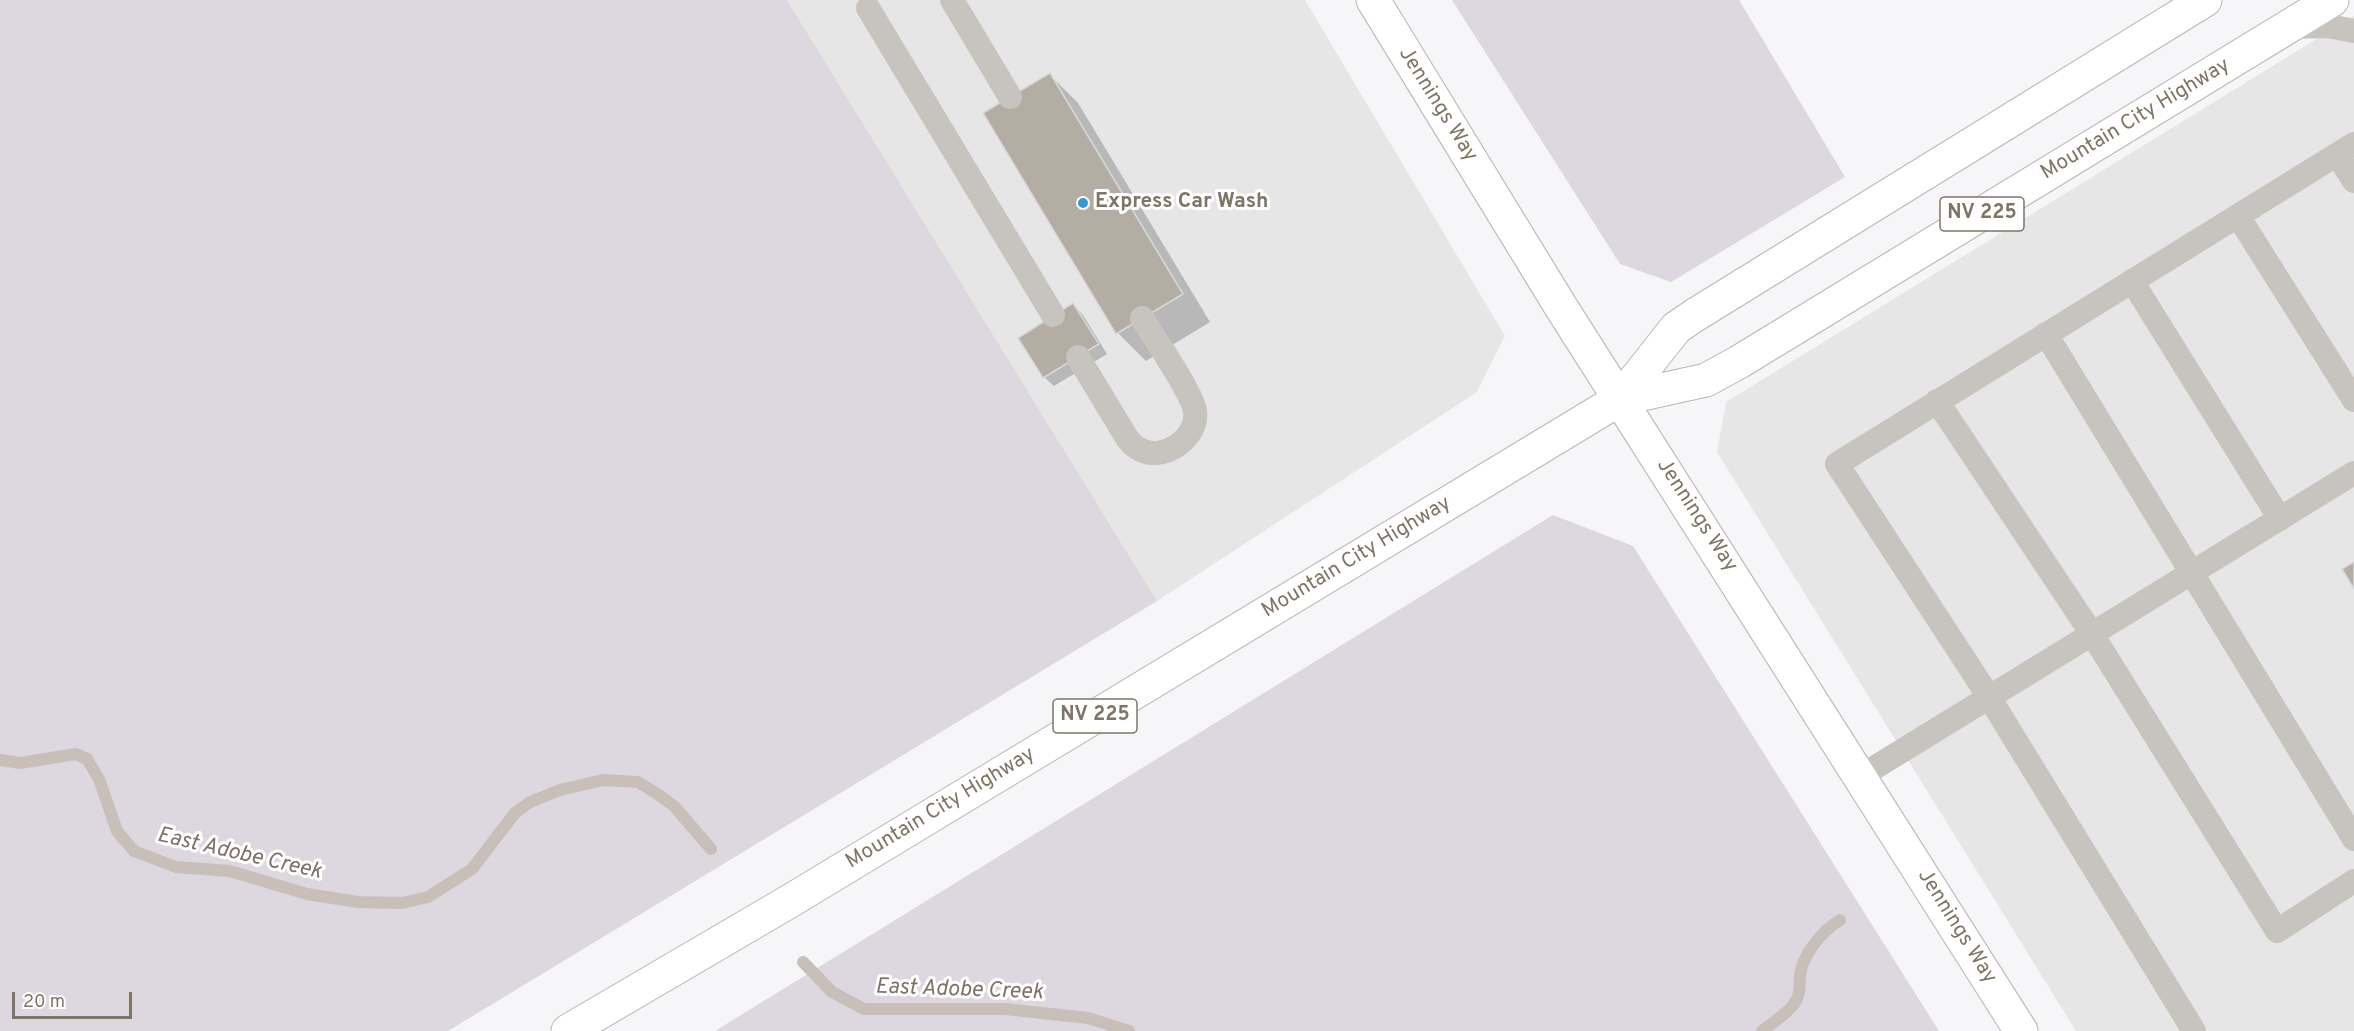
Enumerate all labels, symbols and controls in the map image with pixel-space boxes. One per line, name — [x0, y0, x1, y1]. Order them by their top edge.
street label: Jennings Way — [1392, 43, 1482, 167]
street label: Mountain City Highway — [2037, 54, 2235, 186]
place label: Express Car Wash — [1095, 190, 1268, 216]
marker: Express Car Wash — [1076, 196, 1090, 210]
road number: NV 225 — [1940, 197, 2024, 231]
street label: Jennings Way — [1650, 455, 1742, 577]
street label: Mountain City Highway — [1258, 492, 1456, 624]
road number: NV 225 — [1053, 699, 1137, 733]
street label: Mountain City Highway — [842, 743, 1040, 875]
water label: East Adobe Creek — [154, 823, 324, 887]
street label: Jennings Way — [1911, 865, 2001, 989]
water label: East Adobe Creek — [875, 975, 1043, 1007]
scale bar — [15, 980, 135, 1018]
text: 20 m — [23, 991, 65, 1014]

